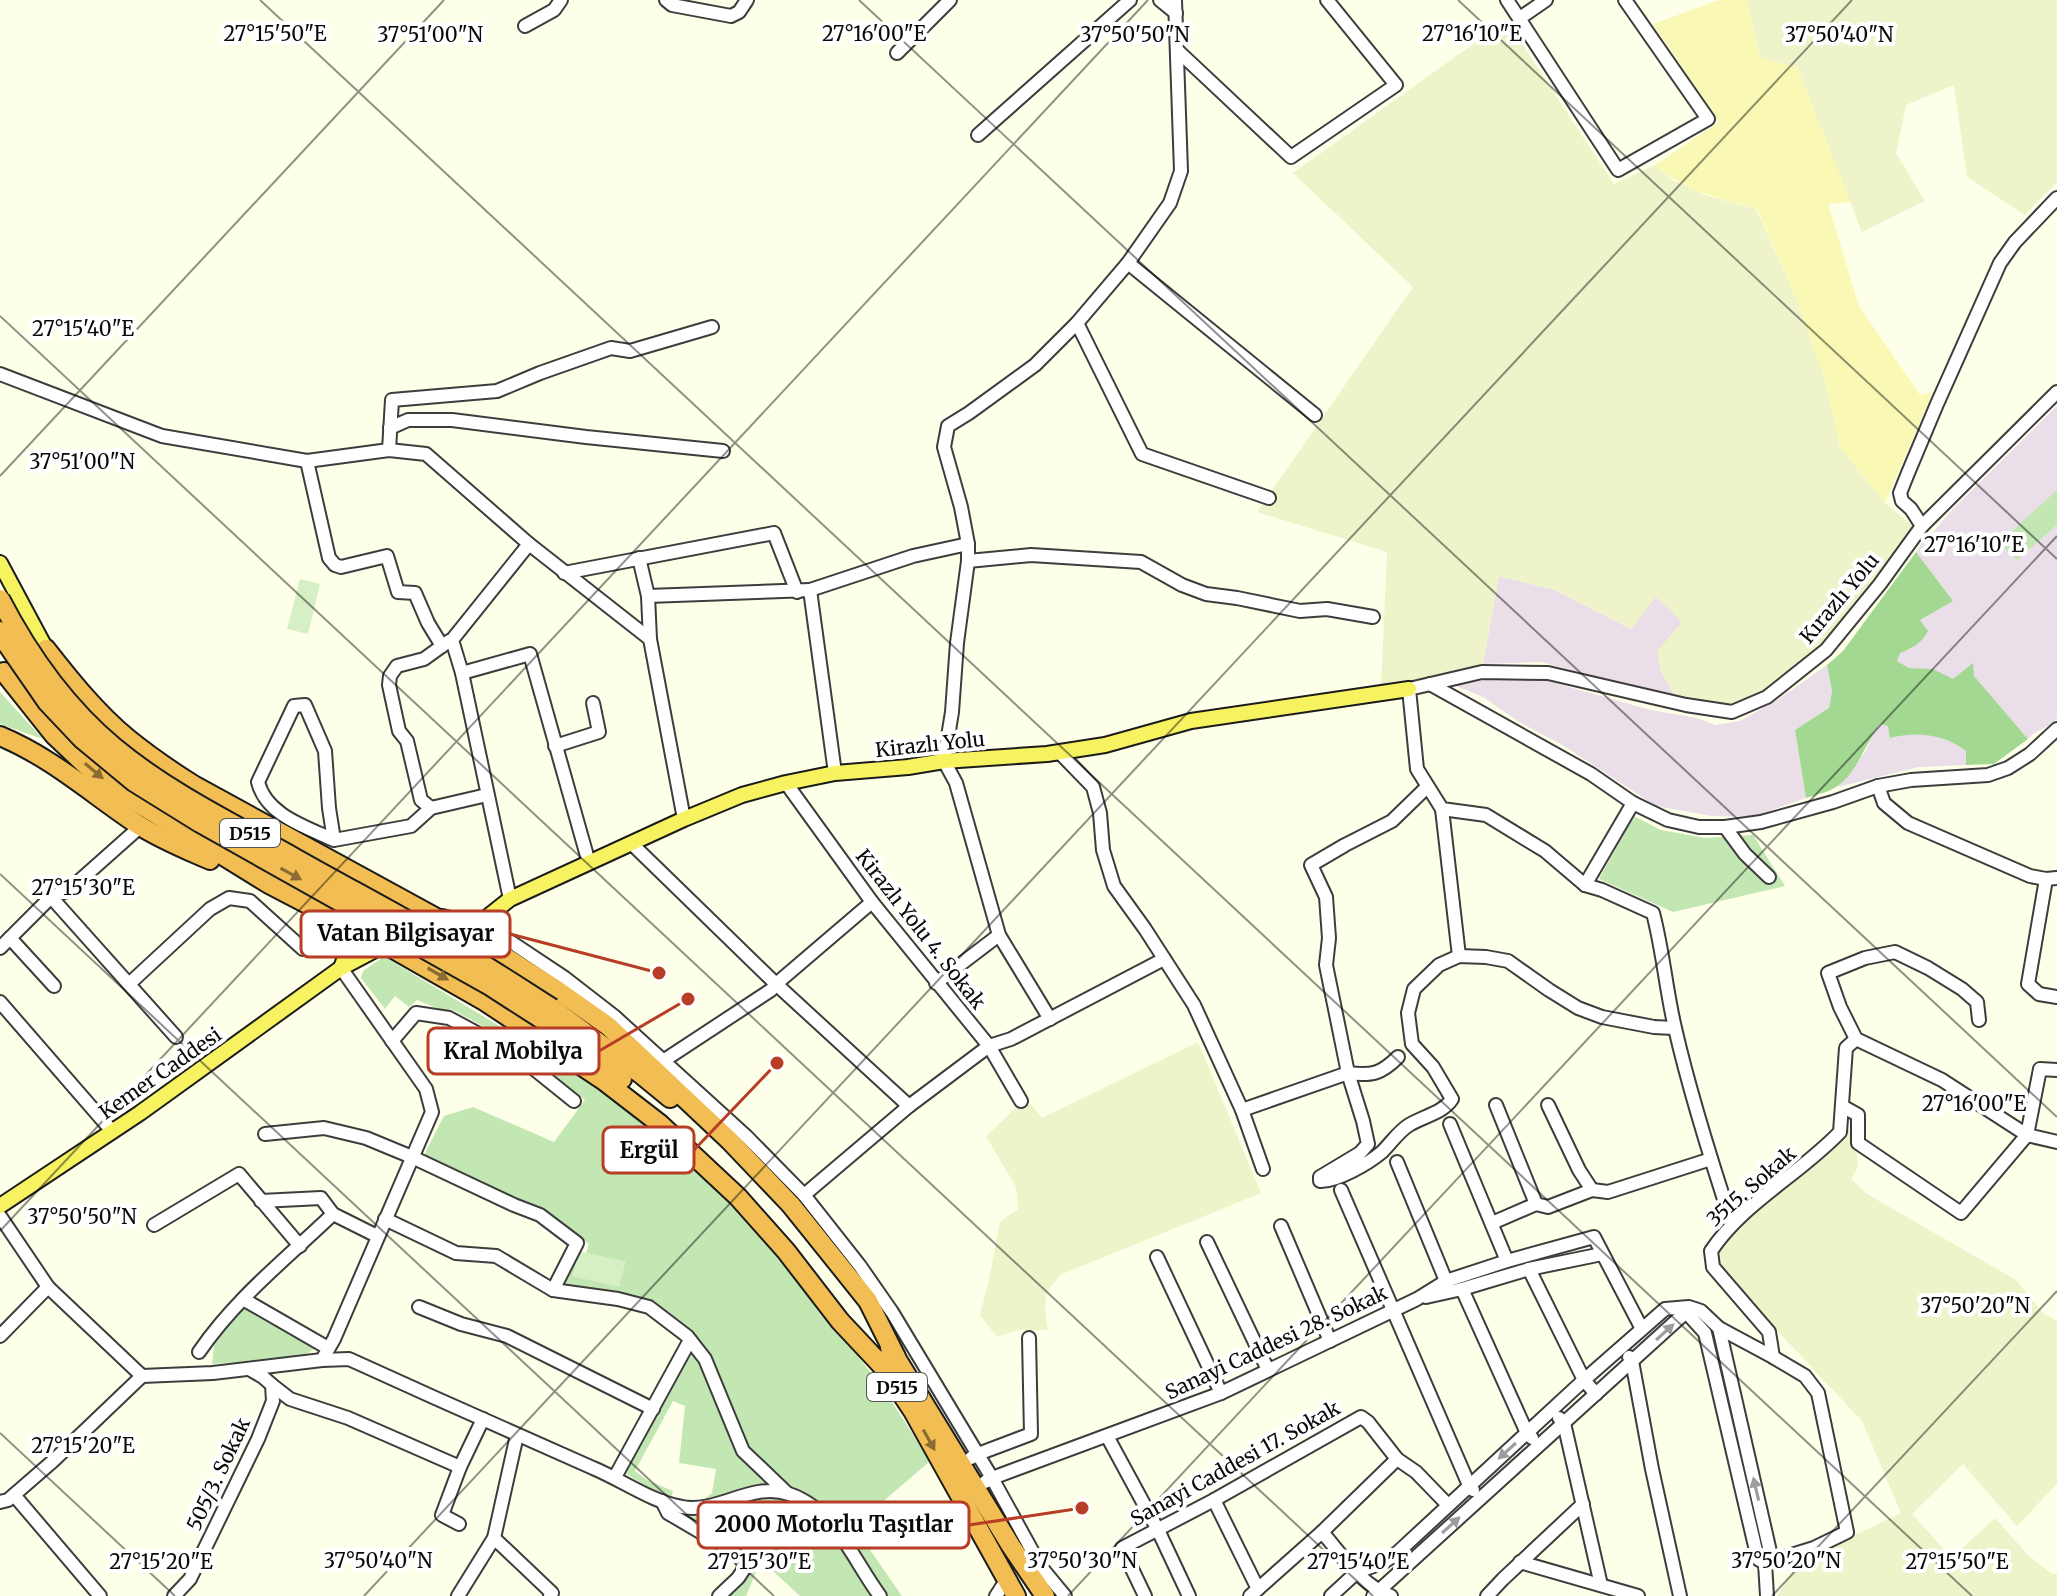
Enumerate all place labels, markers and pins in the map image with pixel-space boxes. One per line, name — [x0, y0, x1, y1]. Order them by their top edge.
callout: Vatan Bilgisayar — [301, 911, 510, 957]
callout: Kral Mobilya — [428, 1028, 599, 1074]
callout: Ergül — [603, 1127, 694, 1173]
callout: 2000 Motorlu Taşıtlar — [698, 1502, 969, 1548]

